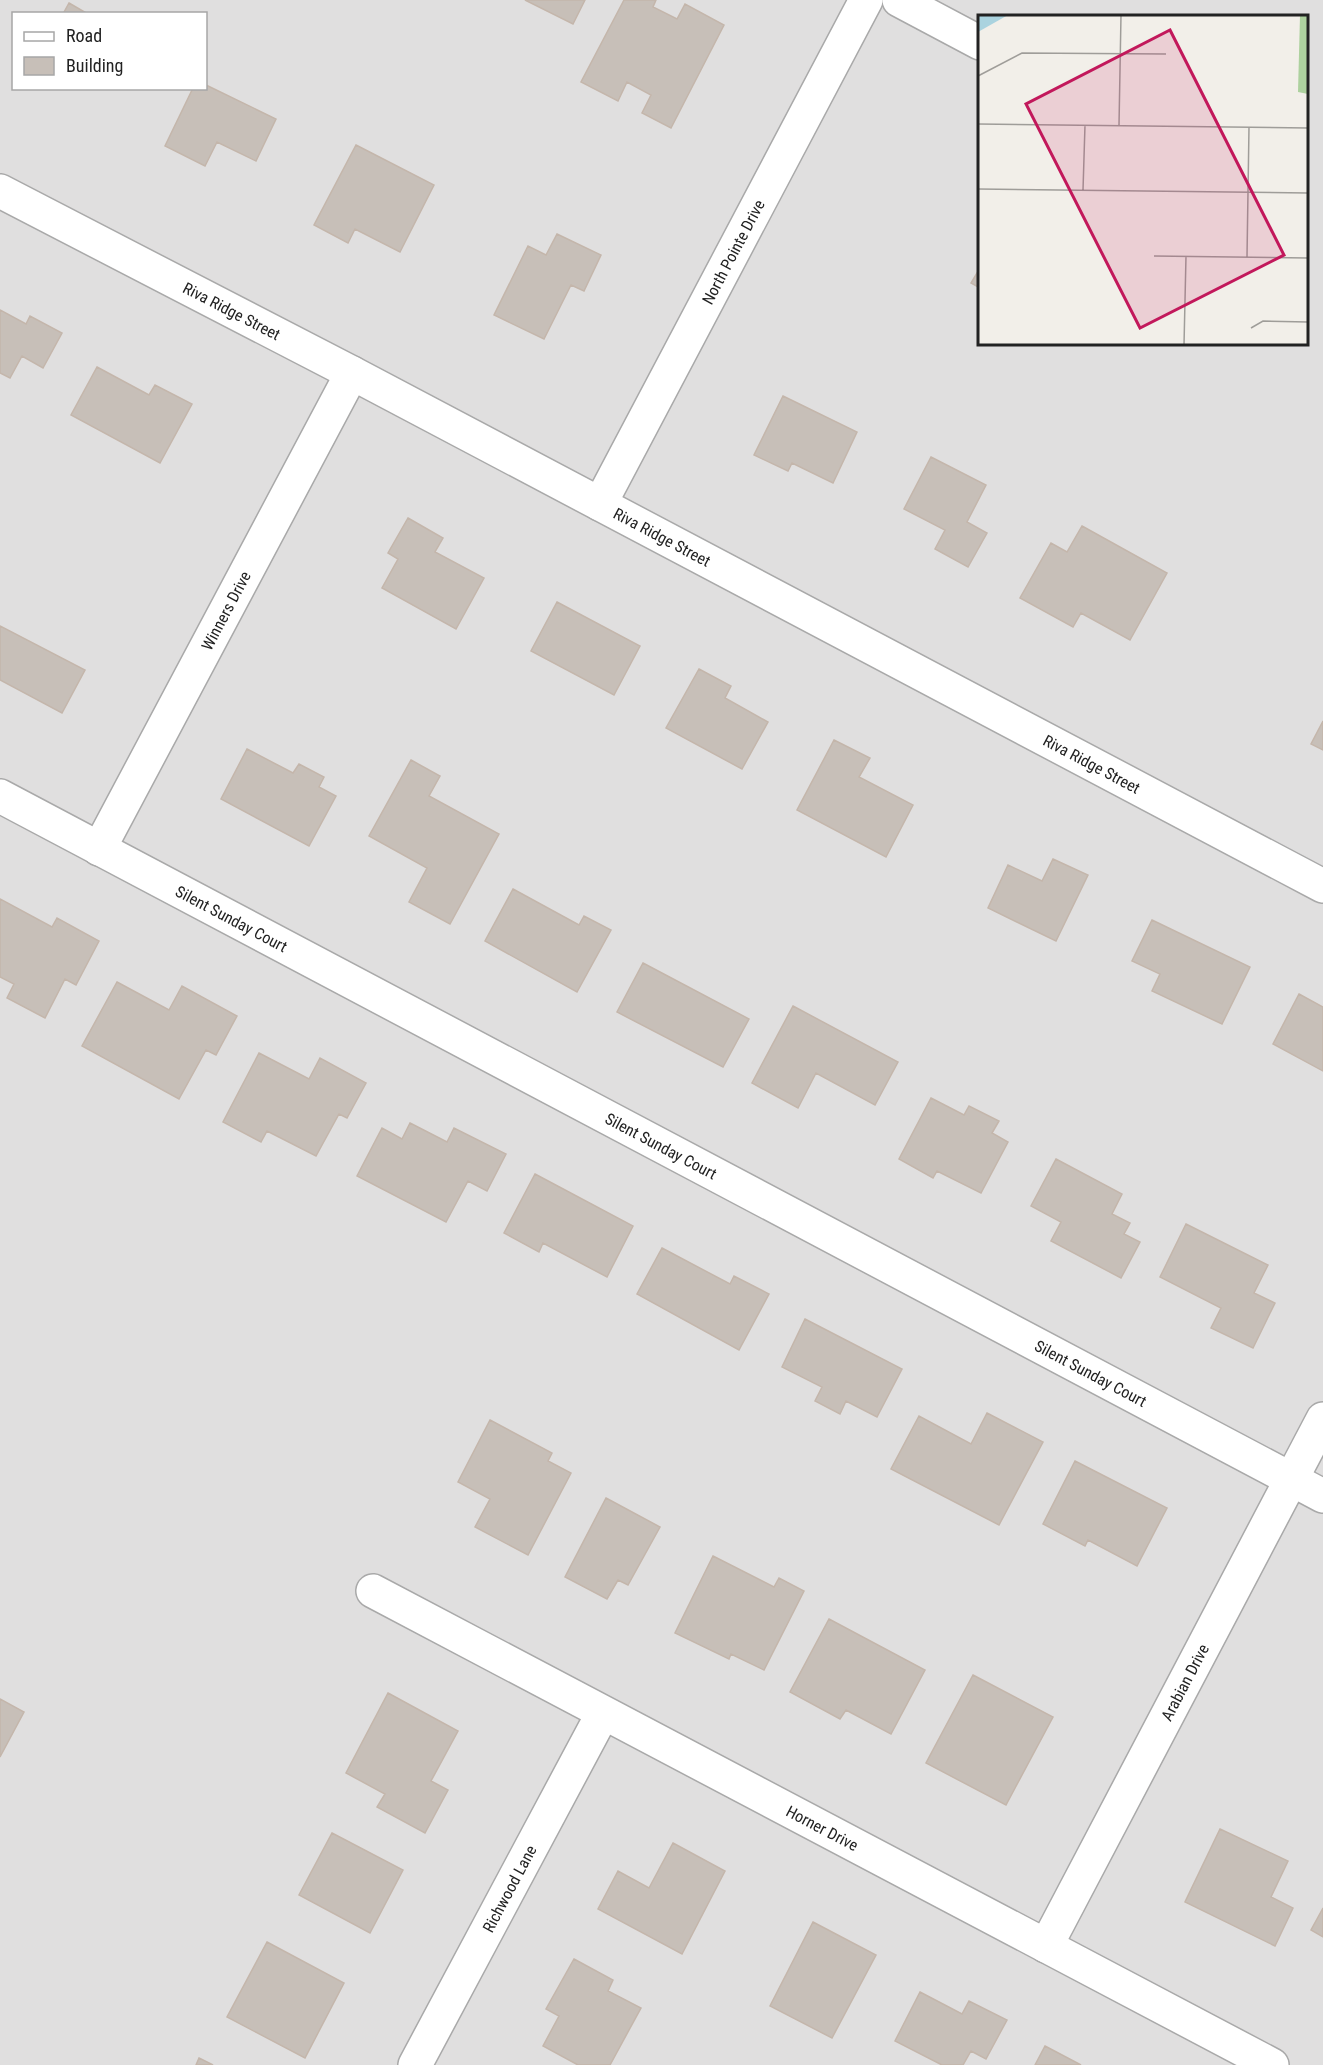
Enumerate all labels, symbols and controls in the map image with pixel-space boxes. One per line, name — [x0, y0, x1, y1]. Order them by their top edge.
legend — [12, 12, 207, 90]
inset map — [978, 15, 1308, 345]
text: Road — [66, 25, 102, 46]
text: Building — [66, 55, 123, 76]
street label: North Pointe Drive — [698, 196, 768, 307]
street label: Riva Ridge Street — [180, 278, 284, 344]
street label: Riva Ridge Street — [610, 503, 714, 570]
street label: Winners Drive — [197, 568, 254, 653]
street label: Riva Ridge Street — [1040, 730, 1144, 797]
street label: Silent Sunday Court — [172, 881, 291, 956]
street label: Silent Sunday Court — [602, 1108, 721, 1183]
street label: Silent Sunday Court — [1032, 1336, 1150, 1411]
street label: Arabian Drive — [1157, 1641, 1213, 1724]
street label: Horner Drive — [783, 1801, 862, 1855]
street label: Richwood Lane — [478, 1842, 540, 1935]

